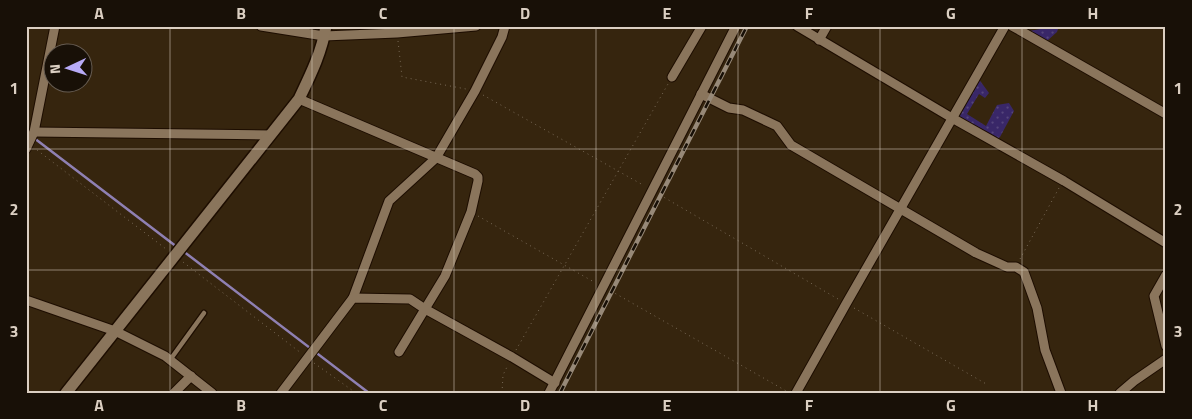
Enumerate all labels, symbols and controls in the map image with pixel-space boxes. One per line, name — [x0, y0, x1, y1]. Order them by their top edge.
text: A — [94, 1, 104, 25]
text: B — [236, 1, 246, 25]
text: C — [379, 1, 388, 25]
text: D — [520, 1, 530, 25]
text: E — [663, 1, 672, 25]
text: F — [805, 1, 814, 25]
text: G — [946, 1, 956, 25]
text: H — [1088, 1, 1098, 25]
north arrow — [42, 42, 92, 92]
text: N — [44, 63, 65, 75]
text: 1 — [10, 76, 18, 100]
text: 1 — [1174, 76, 1182, 100]
text: 2 — [10, 197, 18, 221]
text: 2 — [1174, 197, 1182, 221]
text: 3 — [10, 319, 18, 343]
text: 3 — [1174, 319, 1182, 343]
text: A — [94, 393, 104, 417]
text: B — [236, 393, 246, 417]
text: C — [379, 393, 388, 417]
text: D — [520, 393, 530, 417]
text: E — [663, 393, 672, 417]
text: F — [805, 393, 814, 417]
text: G — [946, 393, 956, 417]
text: H — [1088, 393, 1098, 417]

